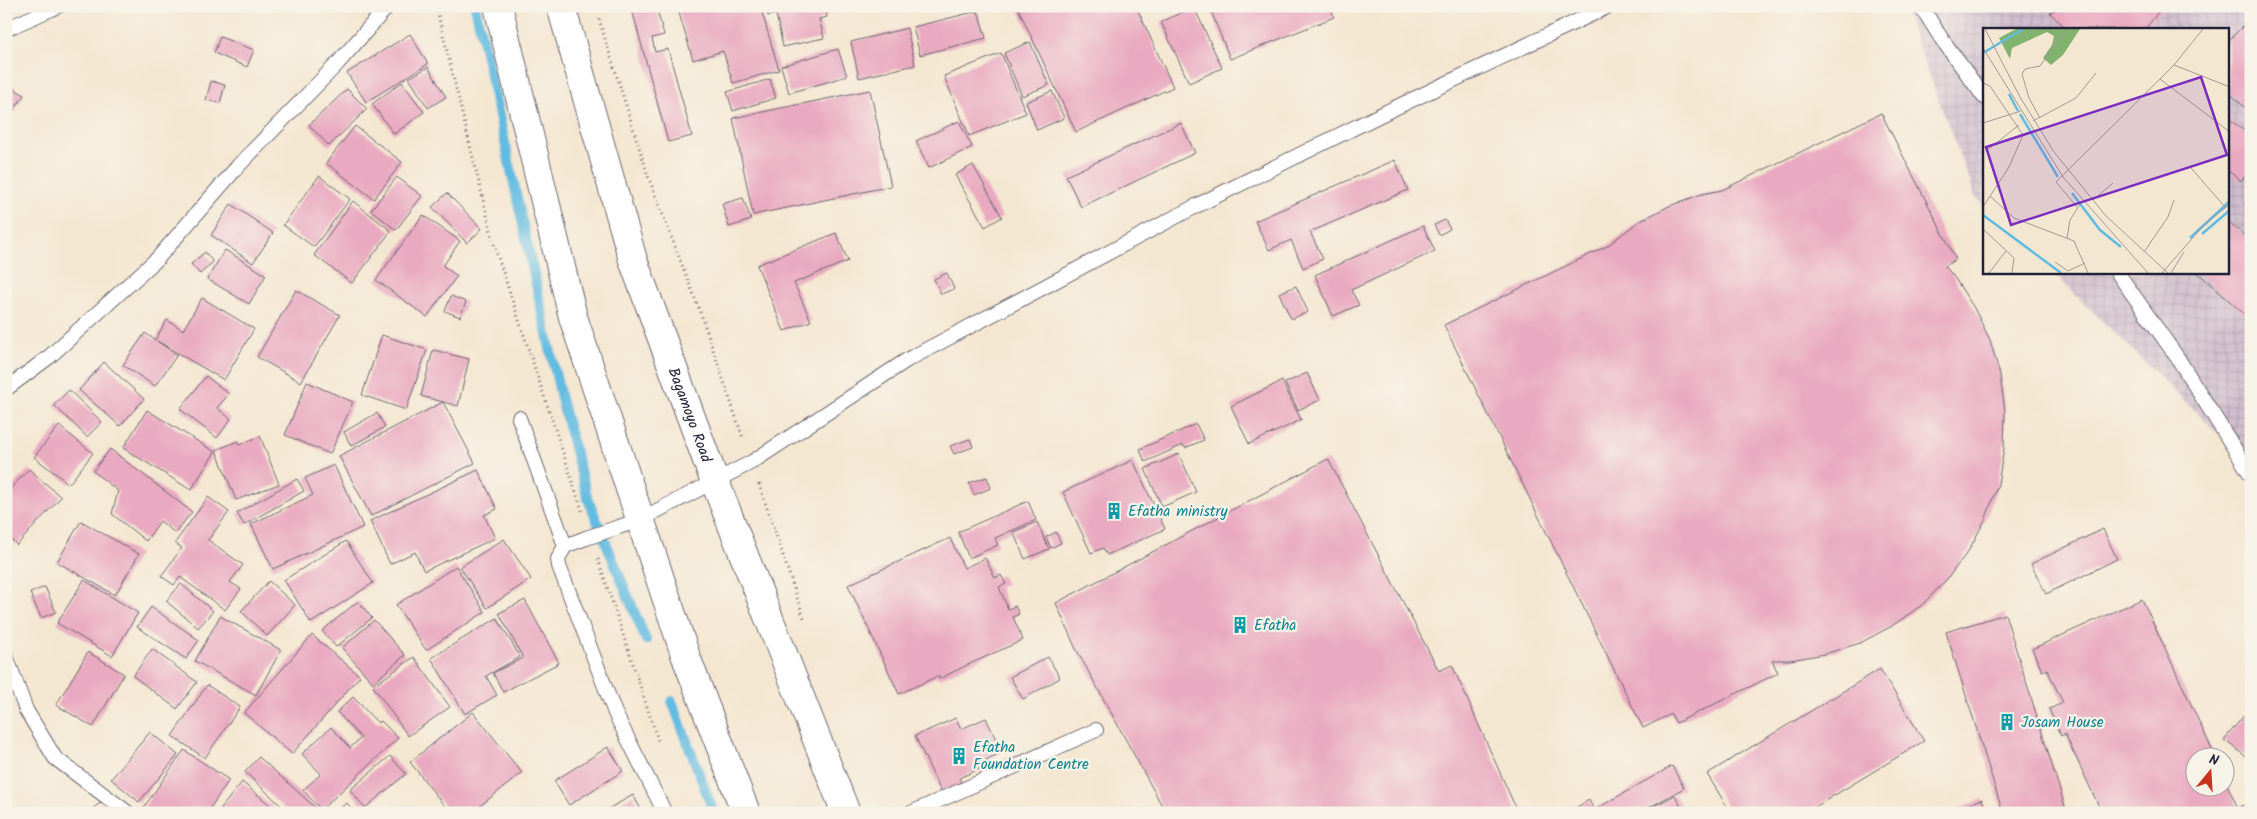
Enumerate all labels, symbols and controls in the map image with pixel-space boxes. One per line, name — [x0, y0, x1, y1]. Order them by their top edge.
inset map — [1983, 28, 2230, 274]
street label: Bagamoyo Road — [661, 364, 718, 466]
place label: Efatha ministry — [1128, 500, 1229, 524]
building icon: Efatha ministry — [1104, 501, 1124, 521]
place label: Efatha — [1254, 614, 1296, 638]
building icon: Efatha — [1230, 615, 1250, 635]
place label: Josam House — [2021, 711, 2104, 735]
building icon: Josam House — [1997, 712, 2017, 732]
place label: Efatha Foundation Centre — [973, 736, 1089, 777]
building icon: Efatha Foundation Centre — [949, 746, 969, 766]
north arrow — [2184, 746, 2234, 796]
text: N — [2206, 749, 2221, 772]

